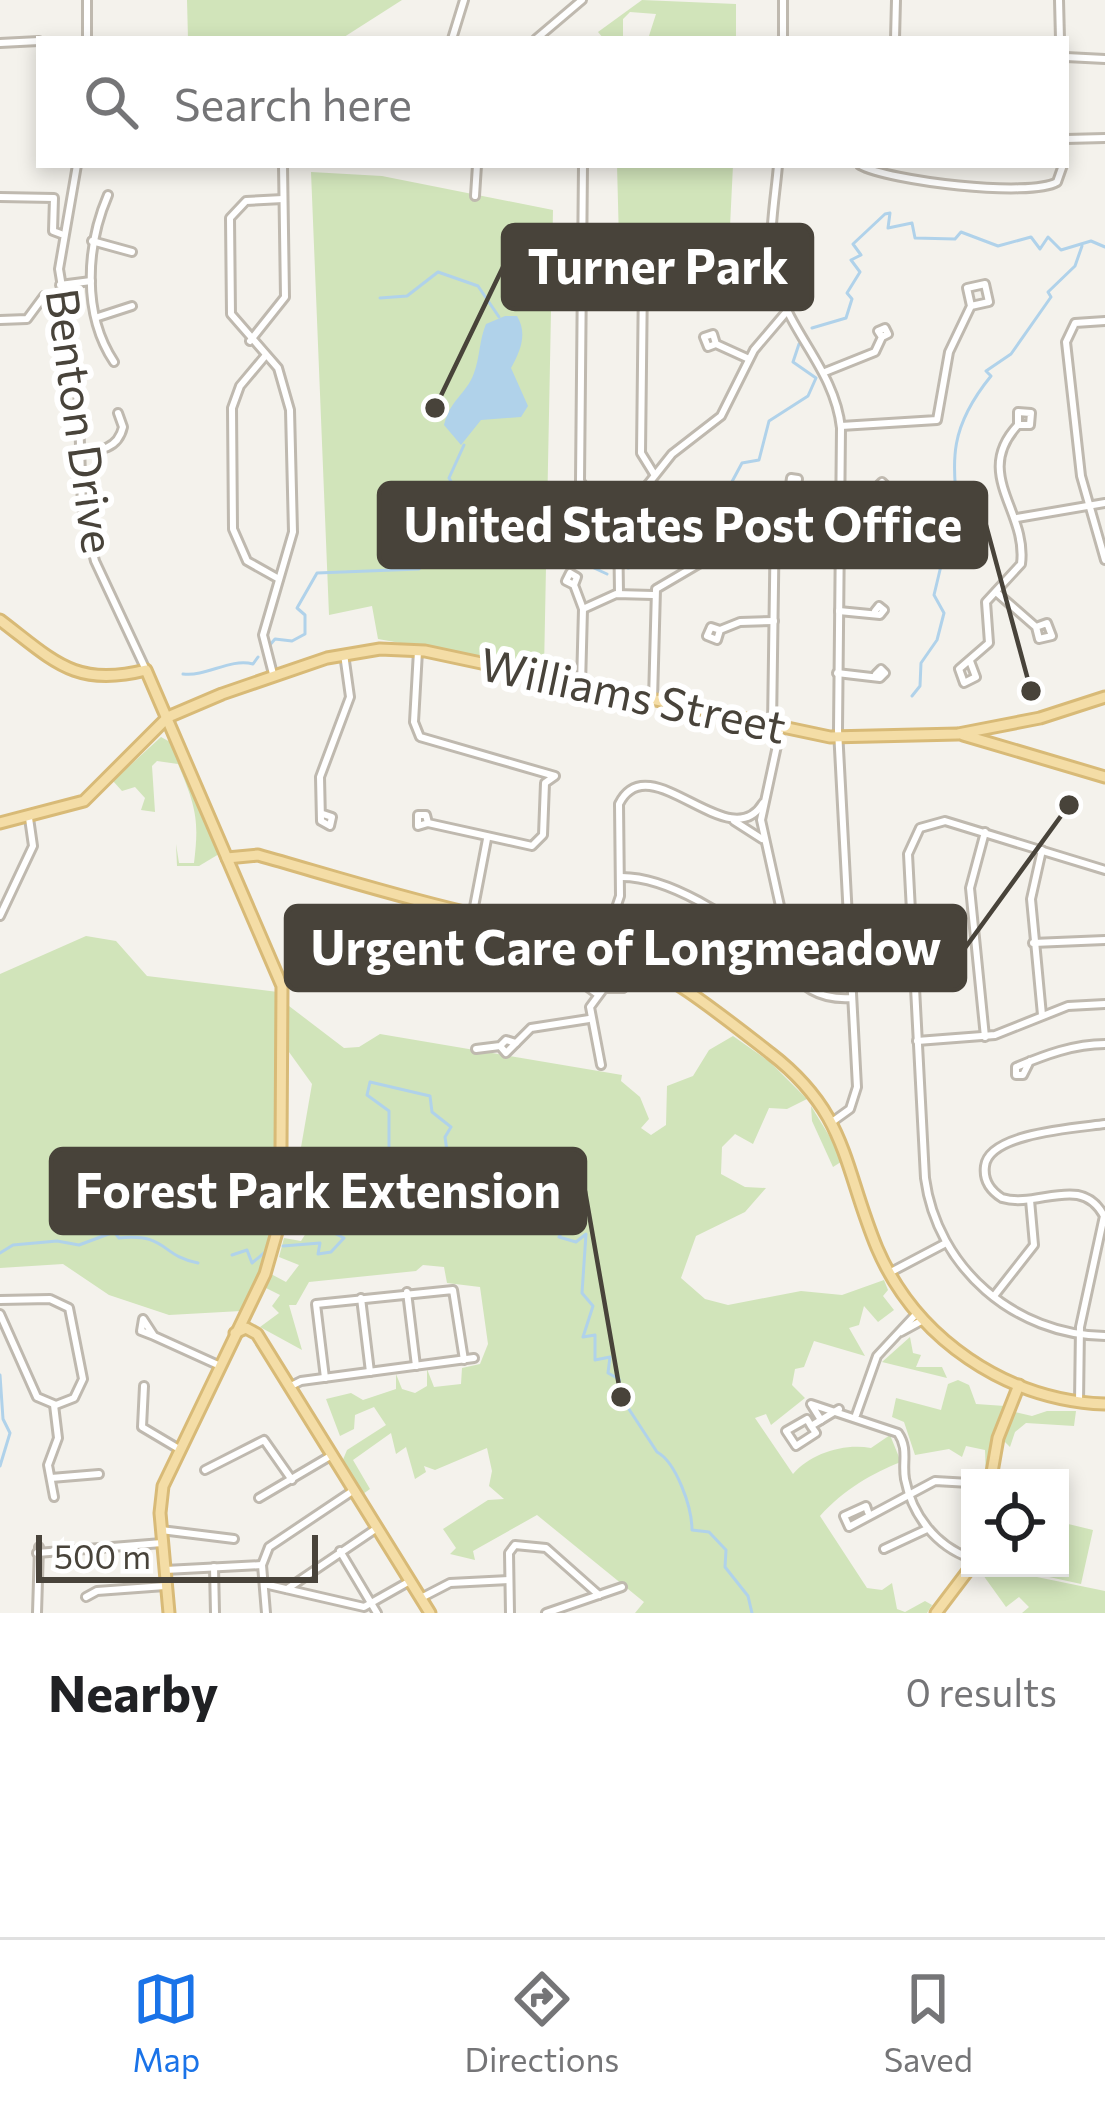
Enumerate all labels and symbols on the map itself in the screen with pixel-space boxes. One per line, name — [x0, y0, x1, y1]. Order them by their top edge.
callout: Turner Park — [503, 225, 812, 309]
text: Turner Park — [528, 235, 789, 294]
street label: Benton Drive — [37, 285, 128, 557]
callout: United States Post Office — [379, 483, 986, 567]
text: United States Post Office — [404, 493, 962, 552]
street label: Williams Street — [476, 634, 791, 753]
callout: Urgent Care of Longmeadow — [286, 906, 965, 990]
text: Urgent Care of Longmeadow — [311, 916, 942, 975]
callout: Forest Park Extension — [51, 1149, 585, 1233]
text: Forest Park Extension — [75, 1159, 561, 1218]
scale bar — [36, 1529, 318, 1582]

